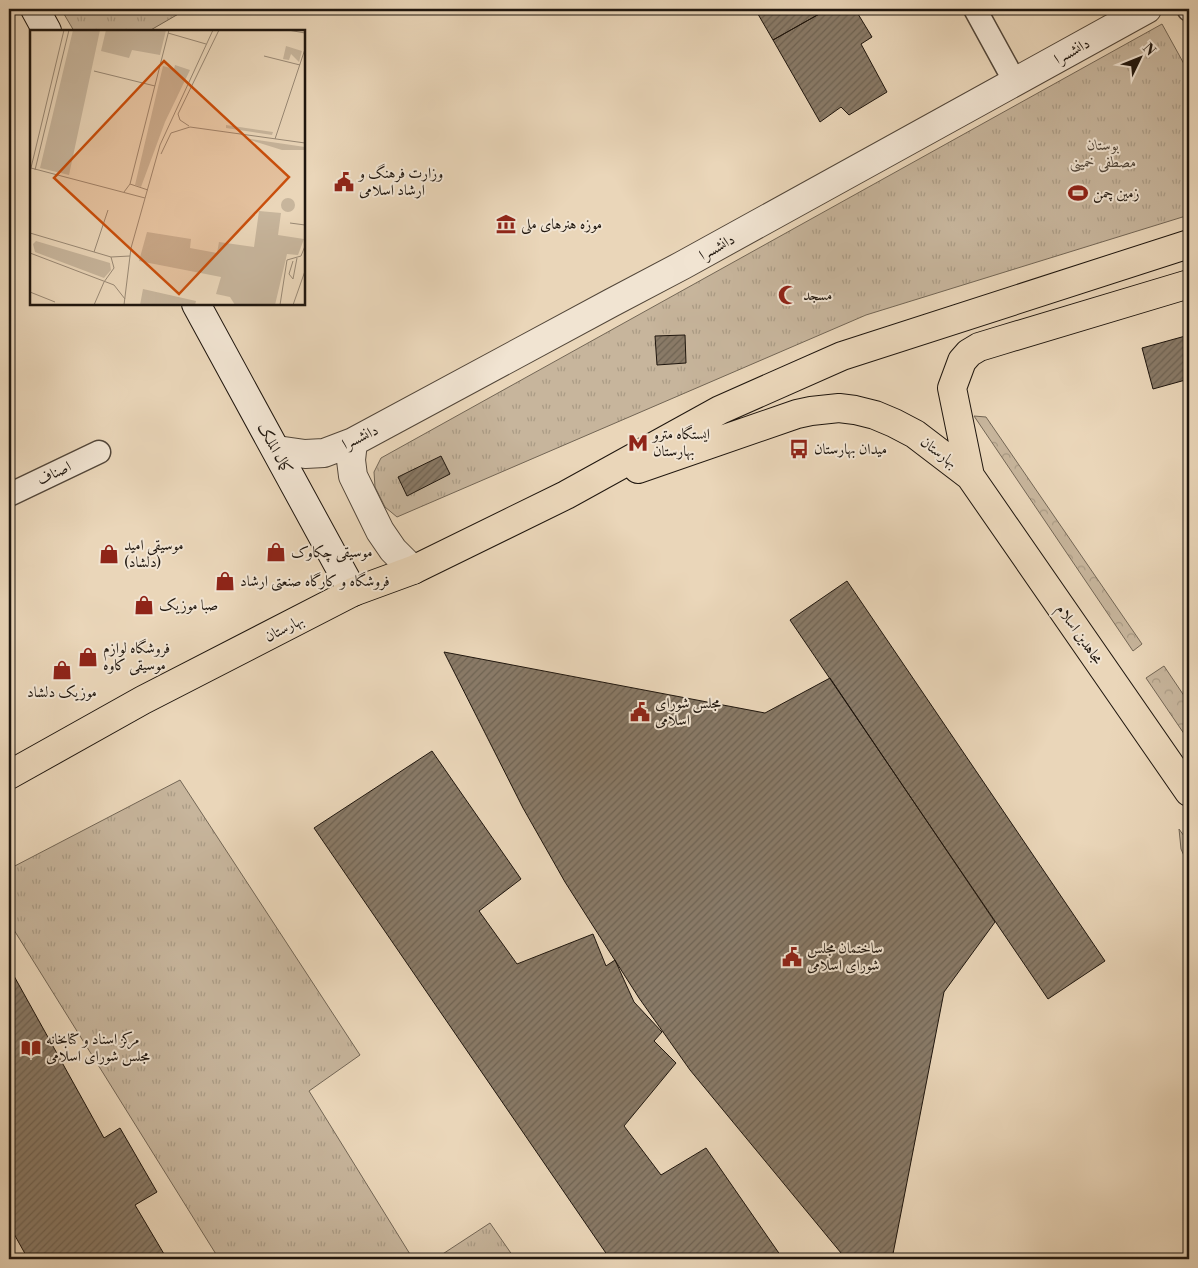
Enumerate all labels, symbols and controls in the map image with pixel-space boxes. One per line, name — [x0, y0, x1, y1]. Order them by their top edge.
inset map — [30, 30, 305, 305]
north arrow — [1116, 32, 1166, 82]
street label: دانشسرا — [1051, 34, 1093, 69]
text: N — [1138, 40, 1159, 60]
park label: بوستان مصطفی خمینی — [1069, 136, 1137, 173]
place label: وزارت فرهنگ و ارشاد اسلامی — [357, 163, 443, 200]
public building icon: وزارت فرهنگ و ارشاد اسلامی — [333, 171, 355, 193]
sports icon: زمین چمن — [1067, 182, 1089, 204]
place label: زمین چمن — [1093, 184, 1140, 203]
museum icon: موزه هنرهای ملی — [495, 213, 517, 235]
place label: موزه هنرهای ملی — [521, 215, 602, 235]
street label: دانشسرا — [696, 230, 738, 265]
mosque icon: مسجد — [777, 284, 799, 306]
place label: مسجد — [803, 286, 832, 305]
street label: کمال الملک — [253, 419, 296, 477]
street label: دانشسرا — [339, 421, 381, 454]
place label: ایستگاه مترو بهارستان — [651, 424, 710, 461]
metro station icon: ایستگاه مترو بهارستان — [627, 432, 649, 454]
street label: بهارستان — [916, 432, 961, 473]
bus stop icon: میدان بهارستان — [788, 438, 810, 460]
place label: میدان بهارستان — [814, 440, 887, 459]
street label: اصناف — [34, 457, 74, 490]
place label: موسیقی امید (دلشاد) — [124, 536, 184, 572]
shop icon: موسیقی چکاوک — [265, 541, 287, 563]
shop icon: موسیقی امید (دلشاد) — [98, 543, 120, 565]
place label: موسیقی چکاوک — [291, 543, 372, 563]
shop icon: فروشگاه و کارگاه صنعتی ارشاد — [214, 570, 236, 592]
place label: فروشگاه و کارگاه صنعتی ارشاد — [240, 571, 390, 592]
shop icon: صبا موزیک — [133, 594, 155, 616]
place label: صبا موزیک — [159, 596, 218, 615]
street label: مجاهدین اسلام — [1050, 601, 1107, 670]
street label: بهارستان — [261, 611, 307, 646]
place label: فروشگاه لوازم موسیقی کاوه — [103, 638, 170, 676]
shop icon: فروشگاه لوازم موسیقی کاوه — [77, 646, 99, 668]
shop icon: موزیک دلشاد — [51, 659, 73, 681]
place label: موزیک دلشاد — [27, 683, 97, 702]
place label: مجلس شورای اسلامی — [655, 694, 721, 730]
public building icon: مجلس شورای اسلامی — [629, 701, 651, 723]
place label: ساختمان مجلس شورای اسلامی — [807, 939, 883, 975]
public building icon: ساختمان مجلس شورای اسلامی — [781, 946, 803, 968]
place label: مرکز اسناد و کتابخانه مجلس شورای اسلامی — [46, 1030, 150, 1066]
library icon: مرکز اسناد و کتابخانه مجلس شورای اسلامی — [20, 1037, 42, 1059]

